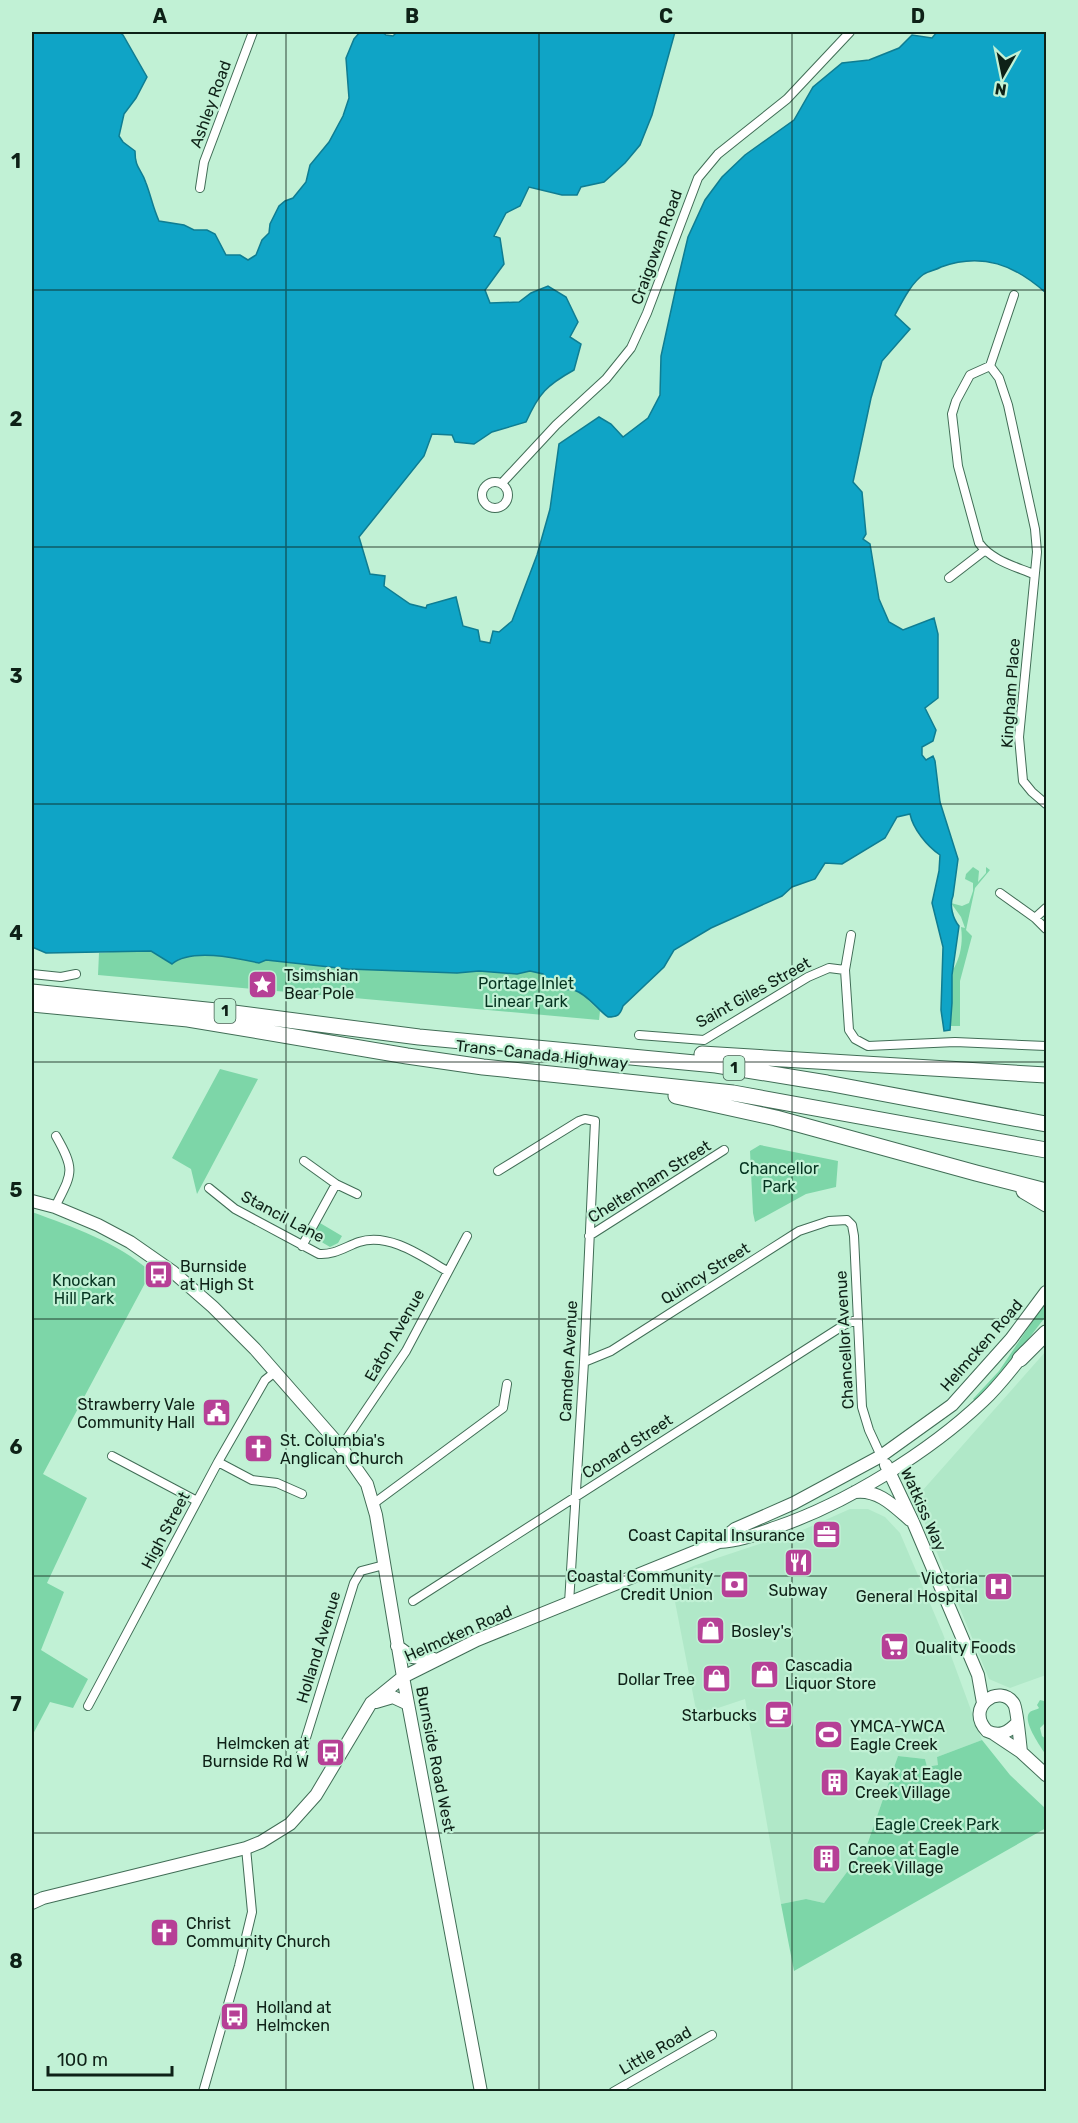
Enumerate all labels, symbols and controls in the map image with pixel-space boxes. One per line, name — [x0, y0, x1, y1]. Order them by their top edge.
text: A — [153, 4, 168, 28]
text: B — [405, 4, 419, 28]
text: C — [659, 4, 673, 28]
text: D — [911, 4, 925, 28]
north arrow — [973, 45, 1033, 105]
street label: Ashley Road — [186, 58, 235, 150]
text: N — [994, 79, 1008, 100]
text: 1 — [11, 149, 21, 173]
street label: Craigowan Road — [627, 187, 686, 307]
text: 2 — [10, 407, 23, 431]
street label: Kingham Place — [997, 637, 1024, 749]
text: 3 — [9, 664, 23, 688]
text: 4 — [9, 921, 23, 945]
street label: Saint Giles Street — [692, 953, 814, 1032]
place label: Tsimshian Bear Pole — [284, 966, 358, 1003]
place icon: Tsimshian Bear Pole — [247, 968, 279, 1000]
park label: Portage Inlet Linear Park — [478, 974, 574, 1011]
road number: 1 — [214, 999, 236, 1023]
street label: Trans-Canada Highway — [455, 1036, 629, 1073]
road number: 1 — [724, 1056, 744, 1080]
street label: Cheltenham Street — [584, 1136, 714, 1227]
park label: Chancellor Park — [739, 1159, 819, 1196]
text: 5 — [10, 1178, 23, 1202]
street label: Stancil Lane — [238, 1187, 328, 1246]
street label: Quincy Street — [657, 1239, 753, 1308]
place label: Burnside at High St — [180, 1257, 254, 1294]
bus stop icon: Burnside at High St — [143, 1259, 175, 1291]
street label: Chancellor Avenue — [831, 1270, 858, 1410]
park label: Knockan Hill Park — [52, 1271, 116, 1308]
street label: Eaton Avenue — [360, 1286, 428, 1385]
street label: Helmcken Road — [936, 1295, 1026, 1395]
street label: Camden Avenue — [556, 1300, 581, 1422]
place label: Strawberry Vale Community Hall — [77, 1395, 195, 1432]
public building icon: Strawberry Vale Community Hall — [200, 1397, 232, 1429]
street label: Conard Street — [578, 1410, 676, 1483]
place label: St. Columbia's Anglican Church — [280, 1431, 404, 1468]
church icon: St. Columbia's Anglican Church — [243, 1433, 275, 1465]
text: 6 — [9, 1435, 23, 1459]
street label: Watkiss Way — [897, 1464, 950, 1554]
street label: High Street — [137, 1488, 194, 1572]
office icon: Coast Capital Insurance — [810, 1519, 842, 1551]
place label: Coast Capital Insurance — [628, 1526, 805, 1545]
restaurant icon: Subway — [782, 1546, 814, 1578]
place label: Coastal Community Credit Union — [567, 1567, 713, 1604]
bank icon: Coastal Community Credit Union — [718, 1569, 750, 1601]
place label: Victoria General Hospital — [856, 1569, 978, 1606]
hospital icon: Victoria General Hospital — [983, 1571, 1015, 1603]
place label: Subway — [769, 1581, 828, 1600]
street label: Holland Avenue — [292, 1589, 345, 1705]
street label: Helmcken Road — [401, 1601, 515, 1666]
shop icon: Bosley's — [694, 1615, 726, 1647]
place label: Bosley's — [731, 1622, 792, 1641]
supermarket icon: Quality Foods — [878, 1631, 910, 1663]
place label: Quality Foods — [915, 1638, 1016, 1657]
place label: Cascadia Liquor Store — [785, 1656, 876, 1693]
shop icon: Cascadia Liquor Store — [748, 1658, 780, 1690]
shop icon: Dollar Tree — [700, 1663, 732, 1695]
place label: Dollar Tree — [617, 1670, 695, 1689]
street label: Burnside Road West — [412, 1685, 459, 1834]
text: 7 — [10, 1692, 22, 1716]
cafe icon: Starbucks — [762, 1699, 794, 1731]
place label: Starbucks — [682, 1706, 757, 1725]
place label: YMCA-YWCA Eagle Creek — [850, 1717, 945, 1754]
sports icon: YMCA-YWCA Eagle Creek — [813, 1719, 845, 1751]
place label: Helmcken at Burnside Rd W — [202, 1734, 309, 1771]
bus stop icon: Helmcken at Burnside Rd W — [314, 1736, 346, 1768]
place label: Kayak at Eagle Creek Village — [855, 1765, 962, 1802]
building icon: Kayak at Eagle Creek Village — [818, 1767, 850, 1799]
park label: Eagle Creek Park — [875, 1815, 1000, 1834]
place label: Canoe at Eagle Creek Village — [848, 1840, 959, 1877]
building icon: Canoe at Eagle Creek Village — [811, 1842, 843, 1874]
place label: Christ Community Church — [186, 1914, 331, 1951]
church icon: Christ Community Church — [149, 1916, 181, 1948]
text: 8 — [9, 1949, 23, 1973]
place label: Holland at Helmcken — [256, 1998, 331, 2035]
bus stop icon: Holland at Helmcken — [219, 2000, 251, 2032]
street label: Little Road — [616, 2022, 695, 2079]
scale bar — [48, 2039, 172, 2077]
text: 100 m — [57, 2049, 108, 2071]

